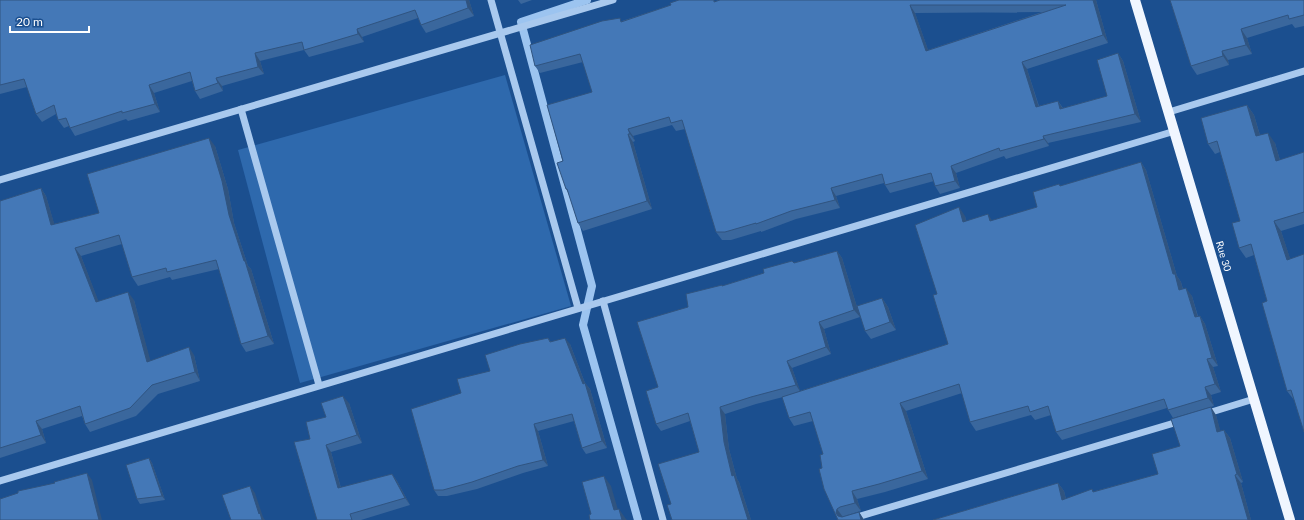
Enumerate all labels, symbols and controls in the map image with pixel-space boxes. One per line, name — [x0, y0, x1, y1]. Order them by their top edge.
scale bar — [10, 8, 89, 34]
text: 20 m — [16, 14, 43, 29]
street label: Rue 30 — [1214, 239, 1234, 273]

